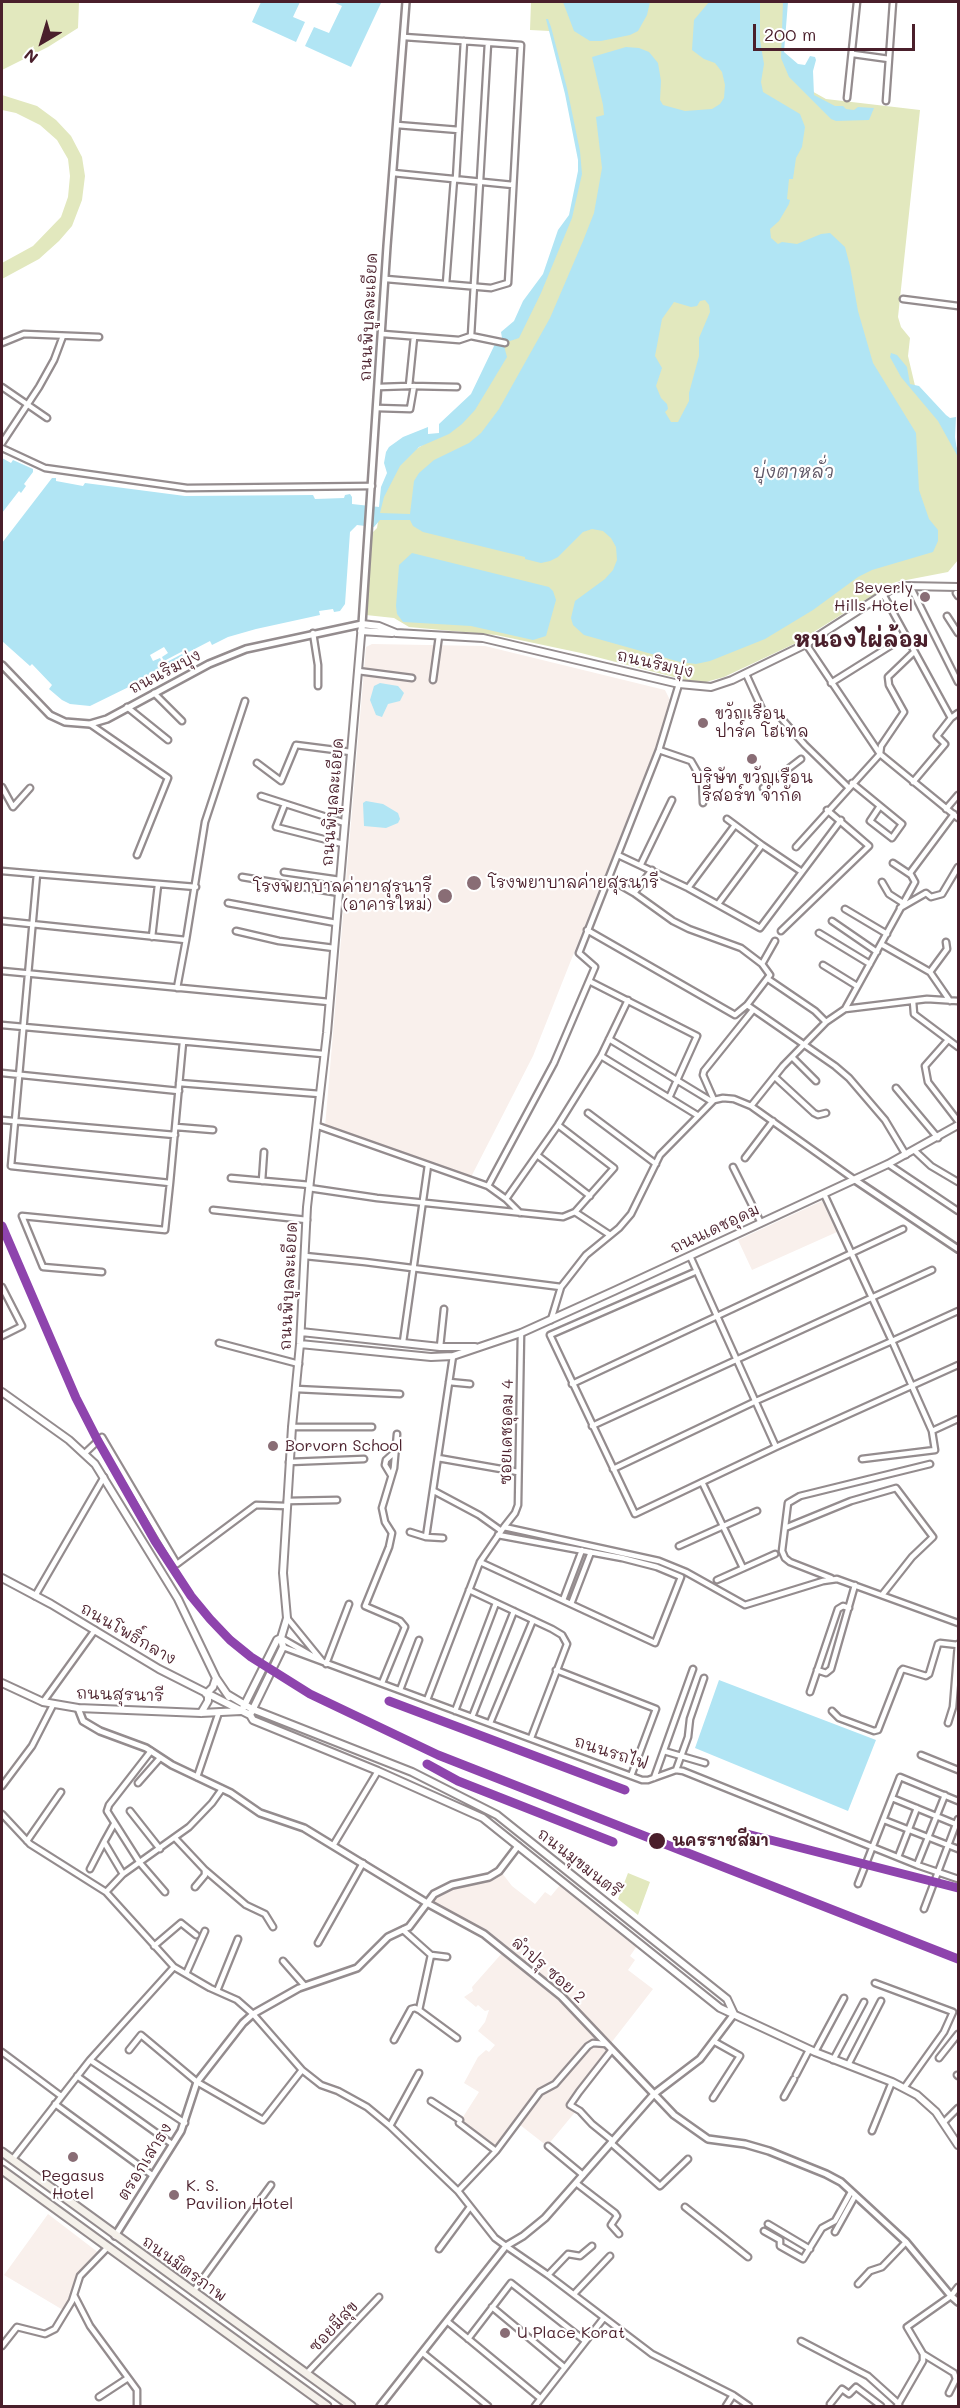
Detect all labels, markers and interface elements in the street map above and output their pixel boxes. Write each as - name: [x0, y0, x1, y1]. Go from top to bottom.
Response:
- north arrow: [12, 12, 72, 72]
- scale bar: [756, 12, 918, 50]
- text: 200 m: [764, 22, 816, 46]
- text: N: [19, 45, 42, 69]
- street label: ถนนพิบูลละเอียด: [356, 252, 382, 382]
- water label: บุ่งตาหลั่ว: [752, 461, 834, 483]
- place label: Beverly Hills Hotel: [834, 578, 913, 616]
- marker: Beverly Hills Hotel: [918, 590, 932, 604]
- district label: หนองไผ่ล้อม: [794, 627, 928, 653]
- street label: ถนนริมบุ่ง: [126, 646, 204, 698]
- street label: ถนนริมบุ่ง: [615, 646, 695, 682]
- place label: ขวัญเรือน ปาร์ค โฮเทล: [715, 704, 809, 742]
- marker: ขวัญเรือน ปาร์ค โฮเทล: [696, 716, 710, 730]
- street label: ถนนพิบูลละเอียด: [318, 737, 348, 867]
- marker: บริษัท ขวัญเรือน รีสอร์ท จำกัด: [745, 752, 759, 766]
- place label: บริษัท ขวัญเรือน รีสอร์ท จำกัด: [691, 768, 813, 806]
- place label: โรงพยาบาลค่ายสุรนารี: [488, 873, 659, 893]
- marker: โรงพยาบาลค่ายสุรนารี: [465, 874, 483, 892]
- place label: โรงพยาบาลค่ายาสุรนารี (อาคารใหม่): [253, 877, 432, 915]
- marker: โรงพยาบาลค่ายาสุรนารี (อาคารใหม่): [436, 887, 454, 905]
- street label: ถนนเดชอุดม: [668, 1200, 762, 1258]
- street label: ถนนพิบูลละเอียด: [276, 1221, 302, 1351]
- street label: ซอยเดชอุดม 4: [496, 1379, 518, 1485]
- place label: Borvorn School: [285, 1436, 403, 1456]
- marker: Borvorn School: [266, 1439, 280, 1453]
- street label: ถนนโพธิ์กลาง: [77, 1599, 179, 1669]
- street label: ถนนสุรนารี: [76, 1684, 164, 1706]
- street label: ถนนรถไฟ: [572, 1732, 650, 1774]
- street label: ถนนมุขมนตรี: [533, 1824, 625, 1902]
- marker: นครราชสีมา: [647, 1831, 667, 1851]
- place label: นครราชสีมา: [672, 1831, 769, 1851]
- street label: ลำปรุ ซอย 2: [507, 1933, 589, 2007]
- street label: ตรอกเสาธง: [114, 2120, 176, 2204]
- marker: Pegasus Hotel: [66, 2150, 80, 2164]
- place label: Pegasus Hotel: [41, 2166, 105, 2204]
- place label: K. S. Pavilion Hotel: [186, 2176, 293, 2214]
- marker: K. S. Pavilion Hotel: [167, 2188, 181, 2202]
- street label: ถนนมิตรภาพ: [138, 2232, 230, 2306]
- street label: ซอยมีสุข: [305, 2297, 363, 2357]
- place label: U Place Korat: [517, 2323, 625, 2343]
- marker: U Place Korat: [498, 2326, 512, 2340]

